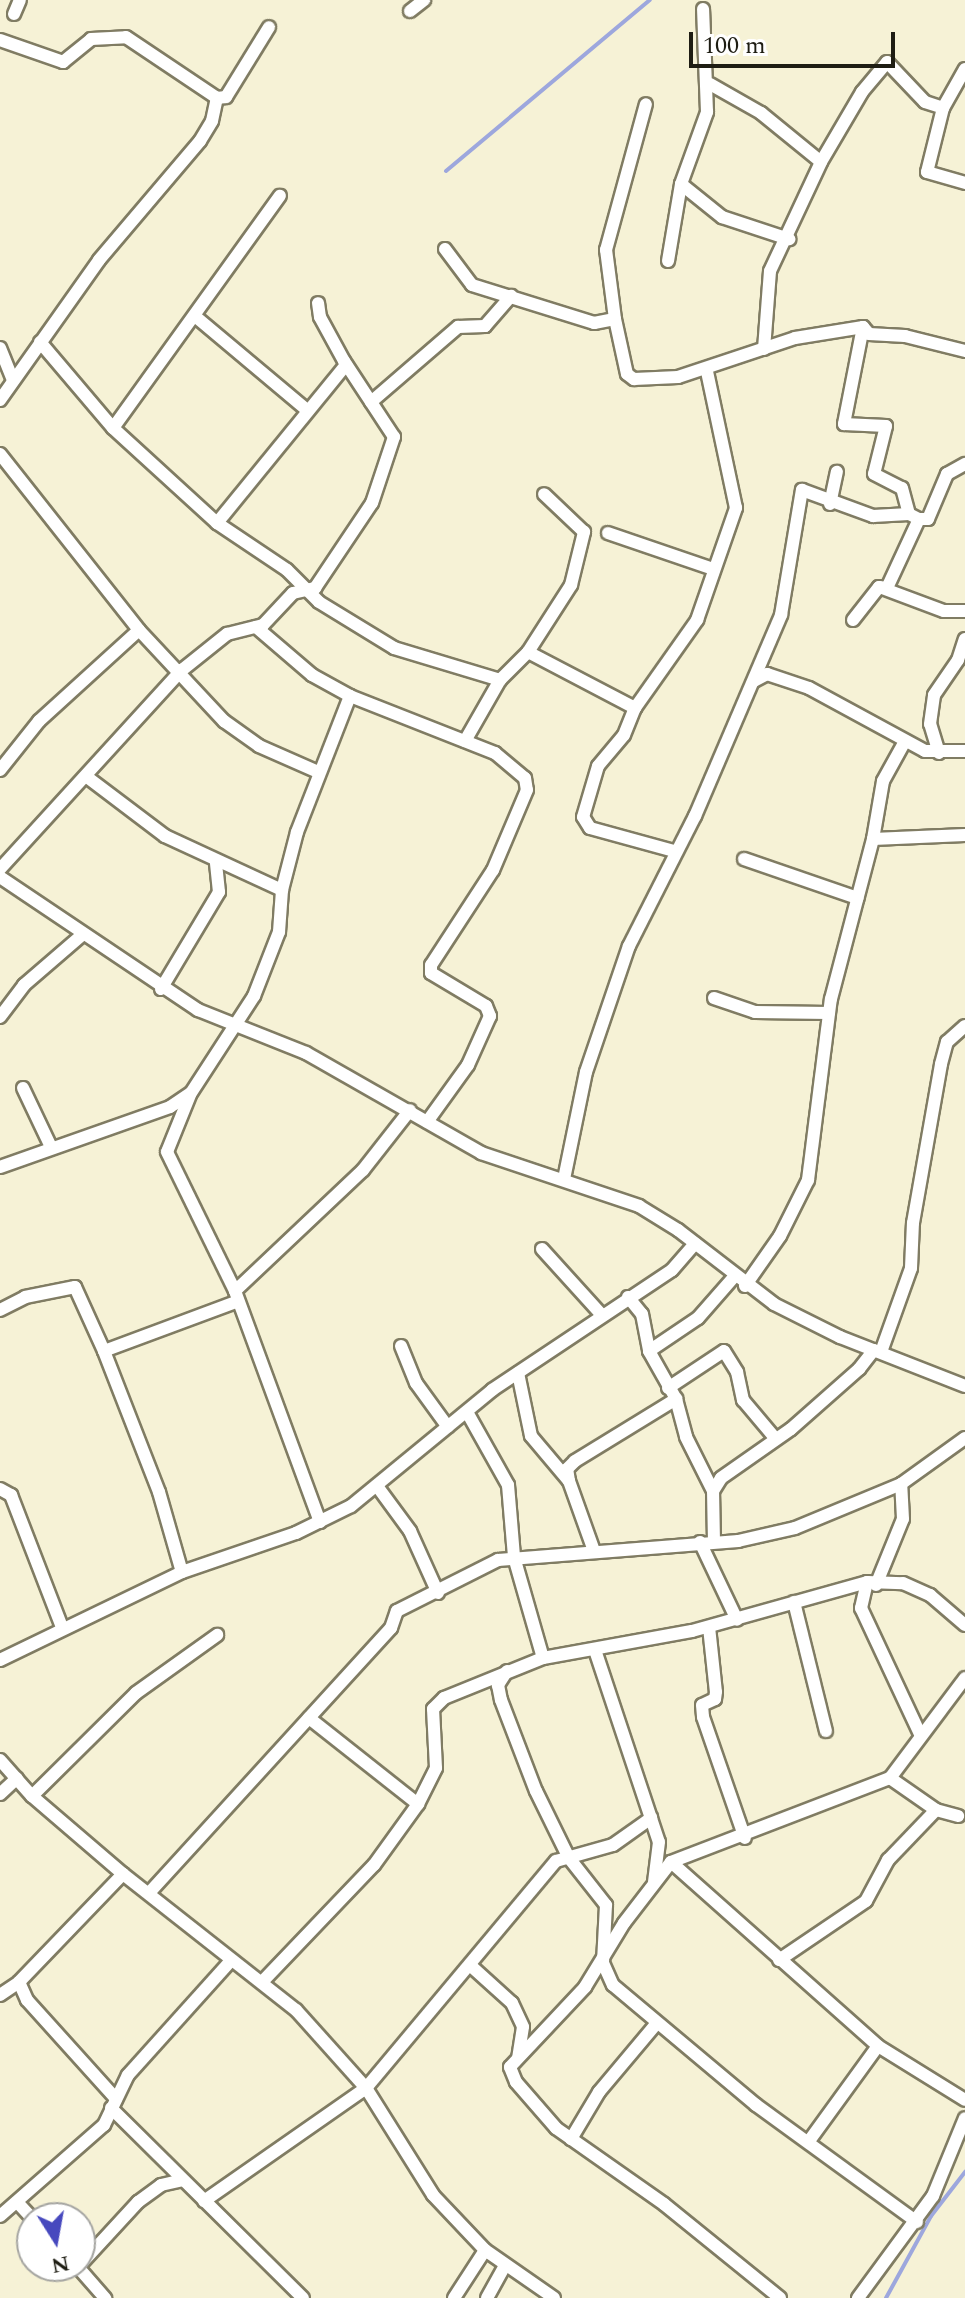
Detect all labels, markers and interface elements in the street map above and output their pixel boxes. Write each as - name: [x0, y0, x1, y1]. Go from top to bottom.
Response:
- scale bar: [693, 16, 899, 66]
- text: 100 m: [703, 28, 766, 64]
- north arrow: [16, 2202, 96, 2282]
- text: N: [48, 2246, 72, 2282]

